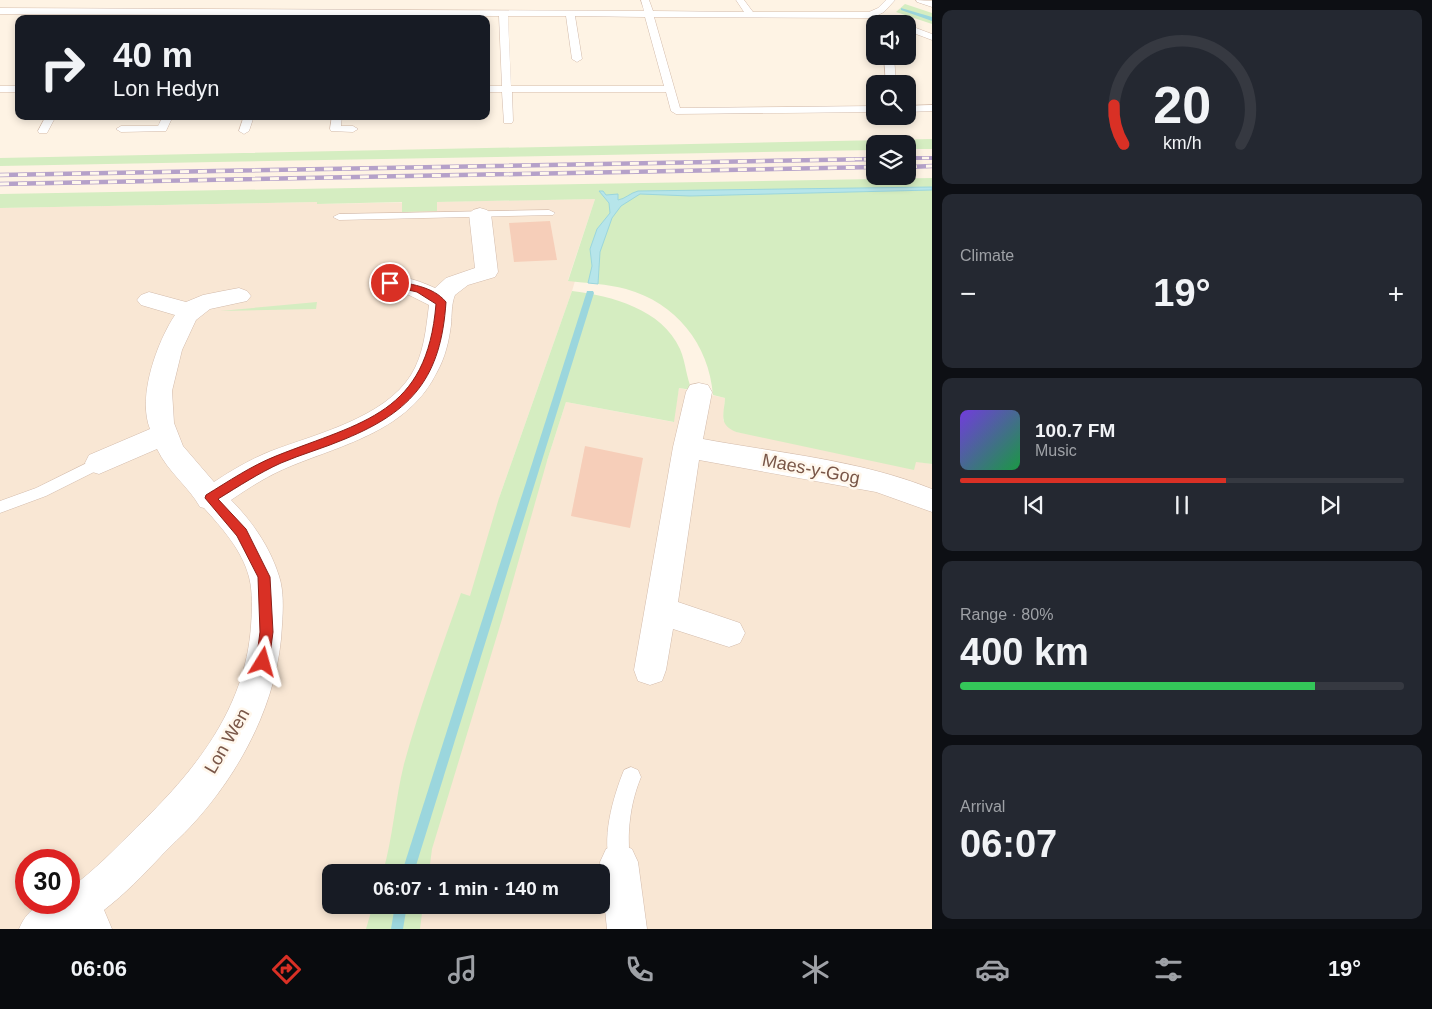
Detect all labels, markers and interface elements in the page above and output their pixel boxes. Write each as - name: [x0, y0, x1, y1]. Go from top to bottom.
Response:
- map controls: [866, 15, 916, 185]
- button: sound: [866, 15, 916, 65]
- icon: right: [30, 35, 95, 100]
- text: 40 m: [113, 35, 193, 74]
- button: search: [866, 75, 916, 125]
- text: Lon Hedyn: [113, 76, 219, 101]
- text: 20: [1153, 76, 1211, 134]
- text: km/h: [1163, 133, 1201, 153]
- button: layers: [866, 135, 916, 185]
- text: Climate: [960, 247, 1014, 264]
- pin: [369, 262, 411, 304]
- icon: arrive: [376, 269, 404, 297]
- text: 19°: [1153, 272, 1211, 314]
- text: −: [960, 278, 976, 309]
- text: +: [1388, 278, 1404, 309]
- text: 100.7 FM: [1035, 420, 1115, 441]
- text: Music: [1035, 442, 1077, 459]
- street label: Maes-y-Gog: [760, 450, 862, 488]
- icon: previous: [1020, 491, 1048, 519]
- icon: pause: [1168, 491, 1196, 519]
- icon: next: [1316, 491, 1344, 519]
- text: Range · 80%: [960, 606, 1053, 623]
- text: 400 km: [960, 631, 1089, 673]
- position arrow: [236, 635, 288, 687]
- street label: Lon Wen: [200, 705, 254, 777]
- text: Arrival: [960, 798, 1005, 815]
- text: 06:07: [960, 823, 1057, 865]
- speed limit sign: 30: [15, 849, 80, 914]
- text: 06:07 · 1 min · 140 m: [373, 878, 559, 899]
- icon: directions: [269, 952, 304, 987]
- icon: music: [445, 952, 480, 987]
- icon: phone: [622, 952, 657, 987]
- icon: climate: [798, 952, 833, 987]
- icon: car: [975, 952, 1010, 987]
- icon: filters: [1151, 952, 1186, 987]
- text: 06:06: [71, 956, 127, 981]
- text: 19°: [1328, 956, 1361, 981]

